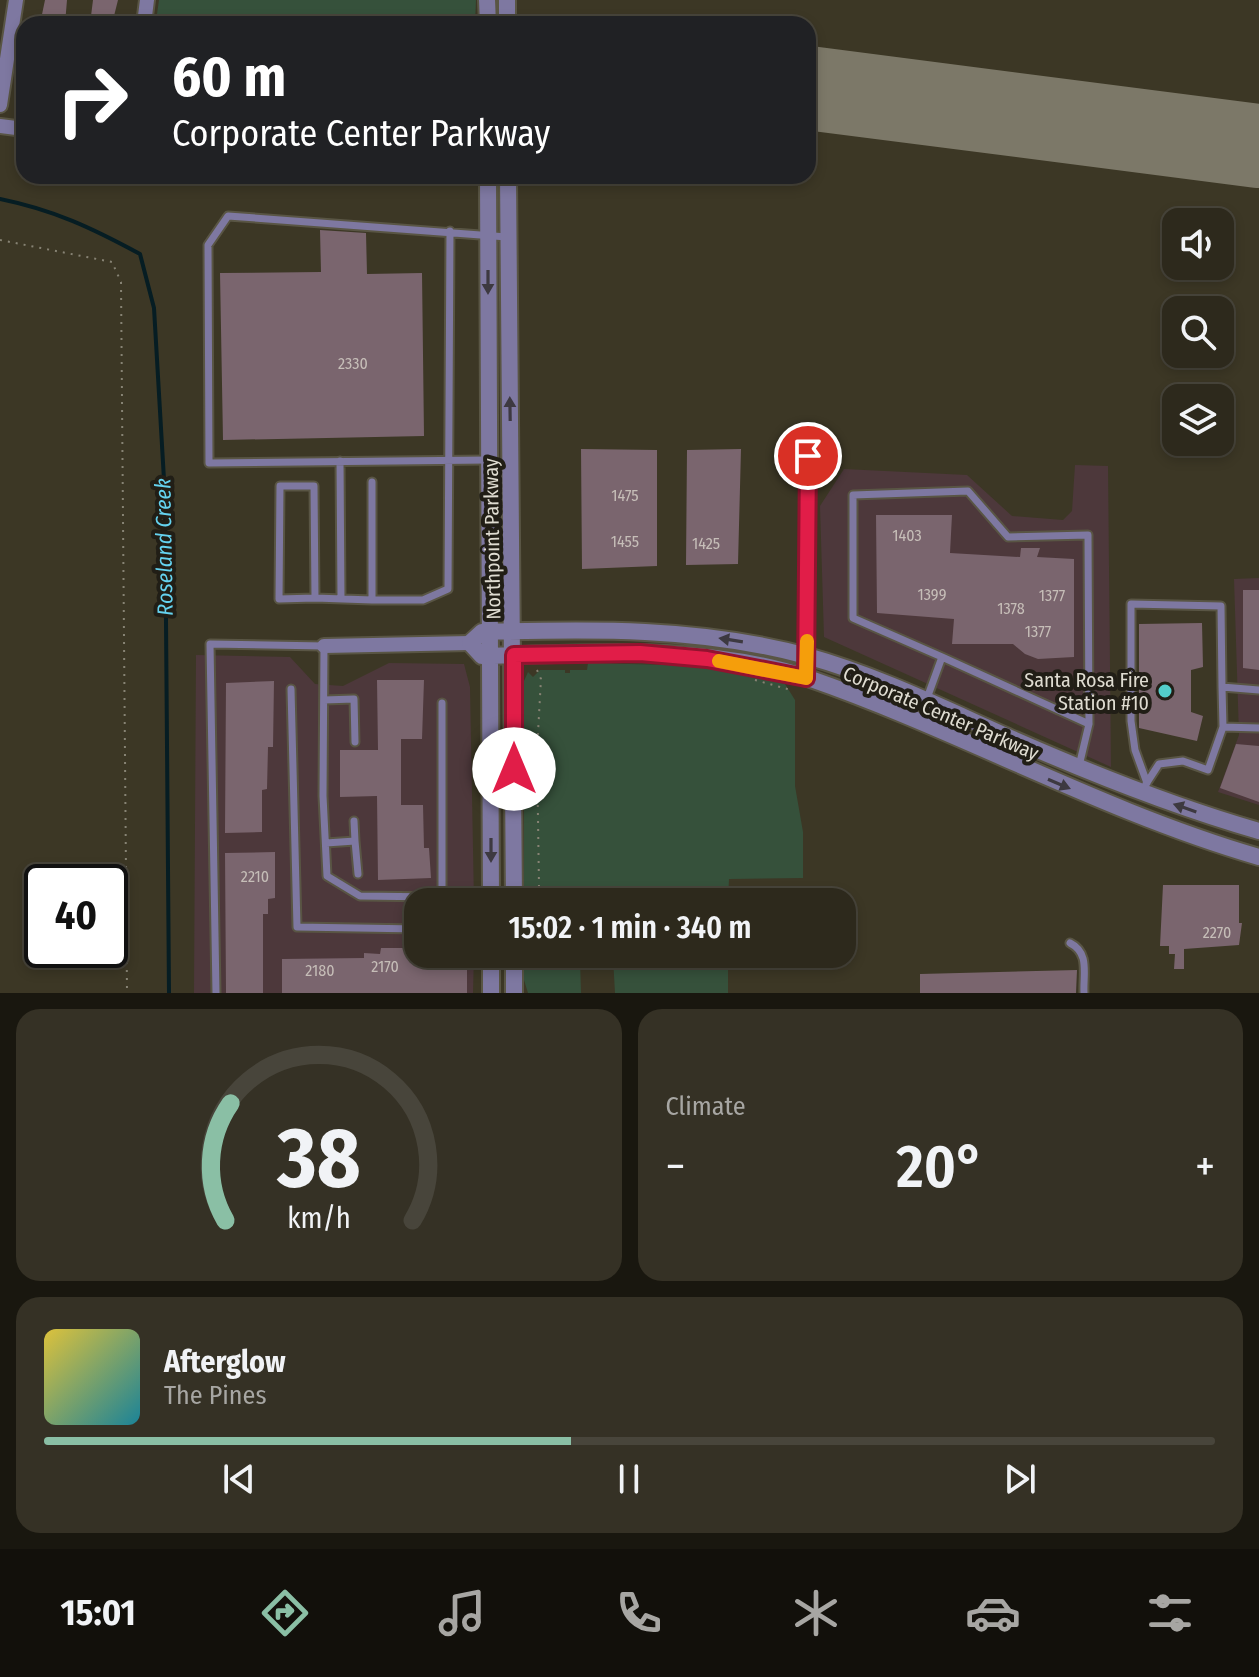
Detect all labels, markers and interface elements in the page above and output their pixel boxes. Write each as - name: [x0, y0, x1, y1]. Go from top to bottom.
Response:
- text: 60 m: [172, 44, 286, 111]
- icon: right: [40, 48, 144, 152]
- text: Corporate Center Parkway: [172, 112, 550, 156]
- map controls: [1162, 208, 1234, 456]
- button: sound: [1162, 208, 1234, 280]
- one-way arrow: [482, 270, 495, 295]
- button: search: [1162, 296, 1234, 368]
- house number: 2330: [338, 354, 368, 373]
- button: layers: [1162, 384, 1234, 456]
- one-way arrow: [504, 396, 516, 421]
- pin: [774, 422, 842, 490]
- icon: arrive: [786, 434, 830, 478]
- street label: Northpoint Parkway: [479, 458, 505, 620]
- water label: Roseland Creek: [149, 478, 179, 616]
- house number: 1475: [611, 486, 639, 505]
- house number: 1403: [892, 526, 922, 545]
- house number: 1455: [611, 532, 639, 551]
- house number: 1425: [692, 534, 720, 553]
- house number: 1399: [918, 585, 947, 604]
- house number: 1377: [1039, 586, 1066, 605]
- house number: 1378: [997, 599, 1025, 618]
- house number: 1377: [1025, 622, 1052, 641]
- one-way arrow: [718, 633, 743, 646]
- street label: Corporate Center Parkway: [840, 661, 1042, 765]
- place label: Santa Rosa Fire Station #10: [1024, 668, 1149, 715]
- marker: Santa Rosa Fire Station #10: [1156, 682, 1174, 700]
- position arrow: [472, 727, 556, 811]
- one-way arrow: [1047, 778, 1071, 791]
- one-way arrow: [1172, 801, 1196, 813]
- one-way arrow: [485, 838, 497, 863]
- speed limit sign: 40: [24, 864, 128, 968]
- house number: 2210: [241, 867, 269, 886]
- text: 15:02 · 1 min · 340 m: [509, 910, 751, 946]
- house number: 2270: [1203, 923, 1231, 942]
- house number: 2170: [371, 957, 399, 976]
- house number: 2180: [305, 961, 335, 980]
- text: Climate: [666, 1091, 746, 1122]
- text: 38: [276, 1109, 360, 1209]
- text: 20°: [896, 1131, 984, 1203]
- text: −: [666, 1140, 685, 1193]
- text: +: [1195, 1140, 1215, 1193]
- text: km/h: [287, 1201, 351, 1236]
- text: Afterglow: [164, 1344, 286, 1380]
- text: The Pines: [164, 1380, 267, 1411]
- icon: previous: [217, 1457, 261, 1501]
- icon: pause: [607, 1457, 651, 1501]
- icon: next: [998, 1457, 1042, 1501]
- icon: directions: [257, 1585, 313, 1641]
- icon: music: [434, 1585, 490, 1641]
- icon: phone: [611, 1585, 667, 1641]
- icon: climate: [788, 1585, 844, 1641]
- icon: car: [965, 1585, 1021, 1641]
- icon: filters: [1142, 1585, 1198, 1641]
- text: 15:01: [61, 1591, 136, 1635]

